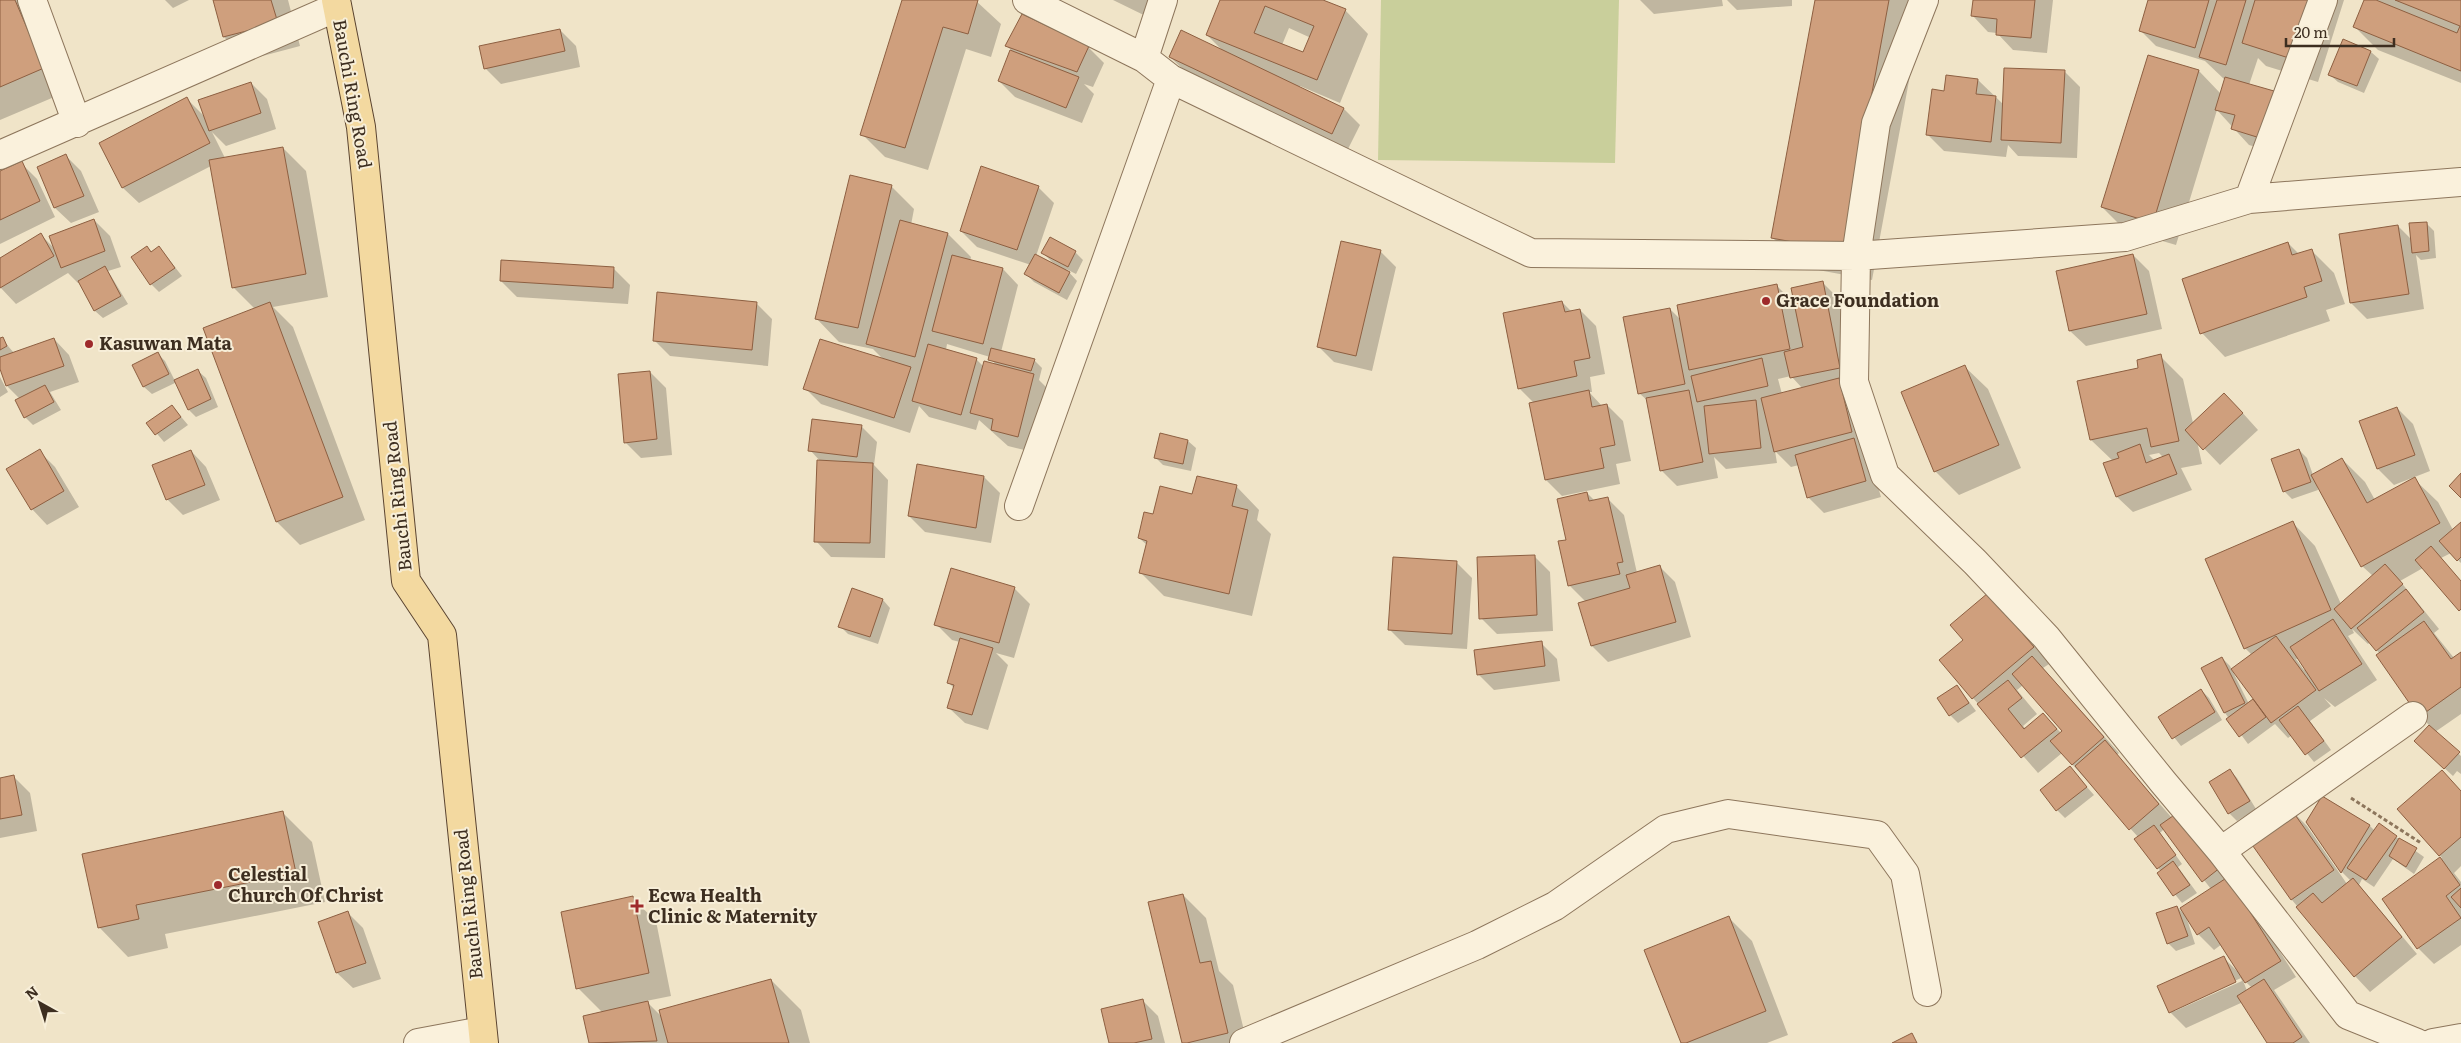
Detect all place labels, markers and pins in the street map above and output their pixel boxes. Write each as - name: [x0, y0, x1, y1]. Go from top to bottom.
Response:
- place label: Grace Foundation: [1776, 286, 1940, 313]
- marker: Grace Foundation: [1760, 295, 1772, 307]
- place label: Kasuwan Mata: [99, 329, 232, 356]
- marker: Kasuwan Mata: [83, 338, 95, 350]
- place label: Celestial Church Of Christ: [228, 860, 384, 908]
- marker: Celestial Church Of Christ: [212, 879, 224, 891]
- place label: Ecwa Health Clinic & Maternity: [648, 881, 817, 929]
- marker: Ecwa Health Clinic & Maternity: [630, 899, 644, 913]

